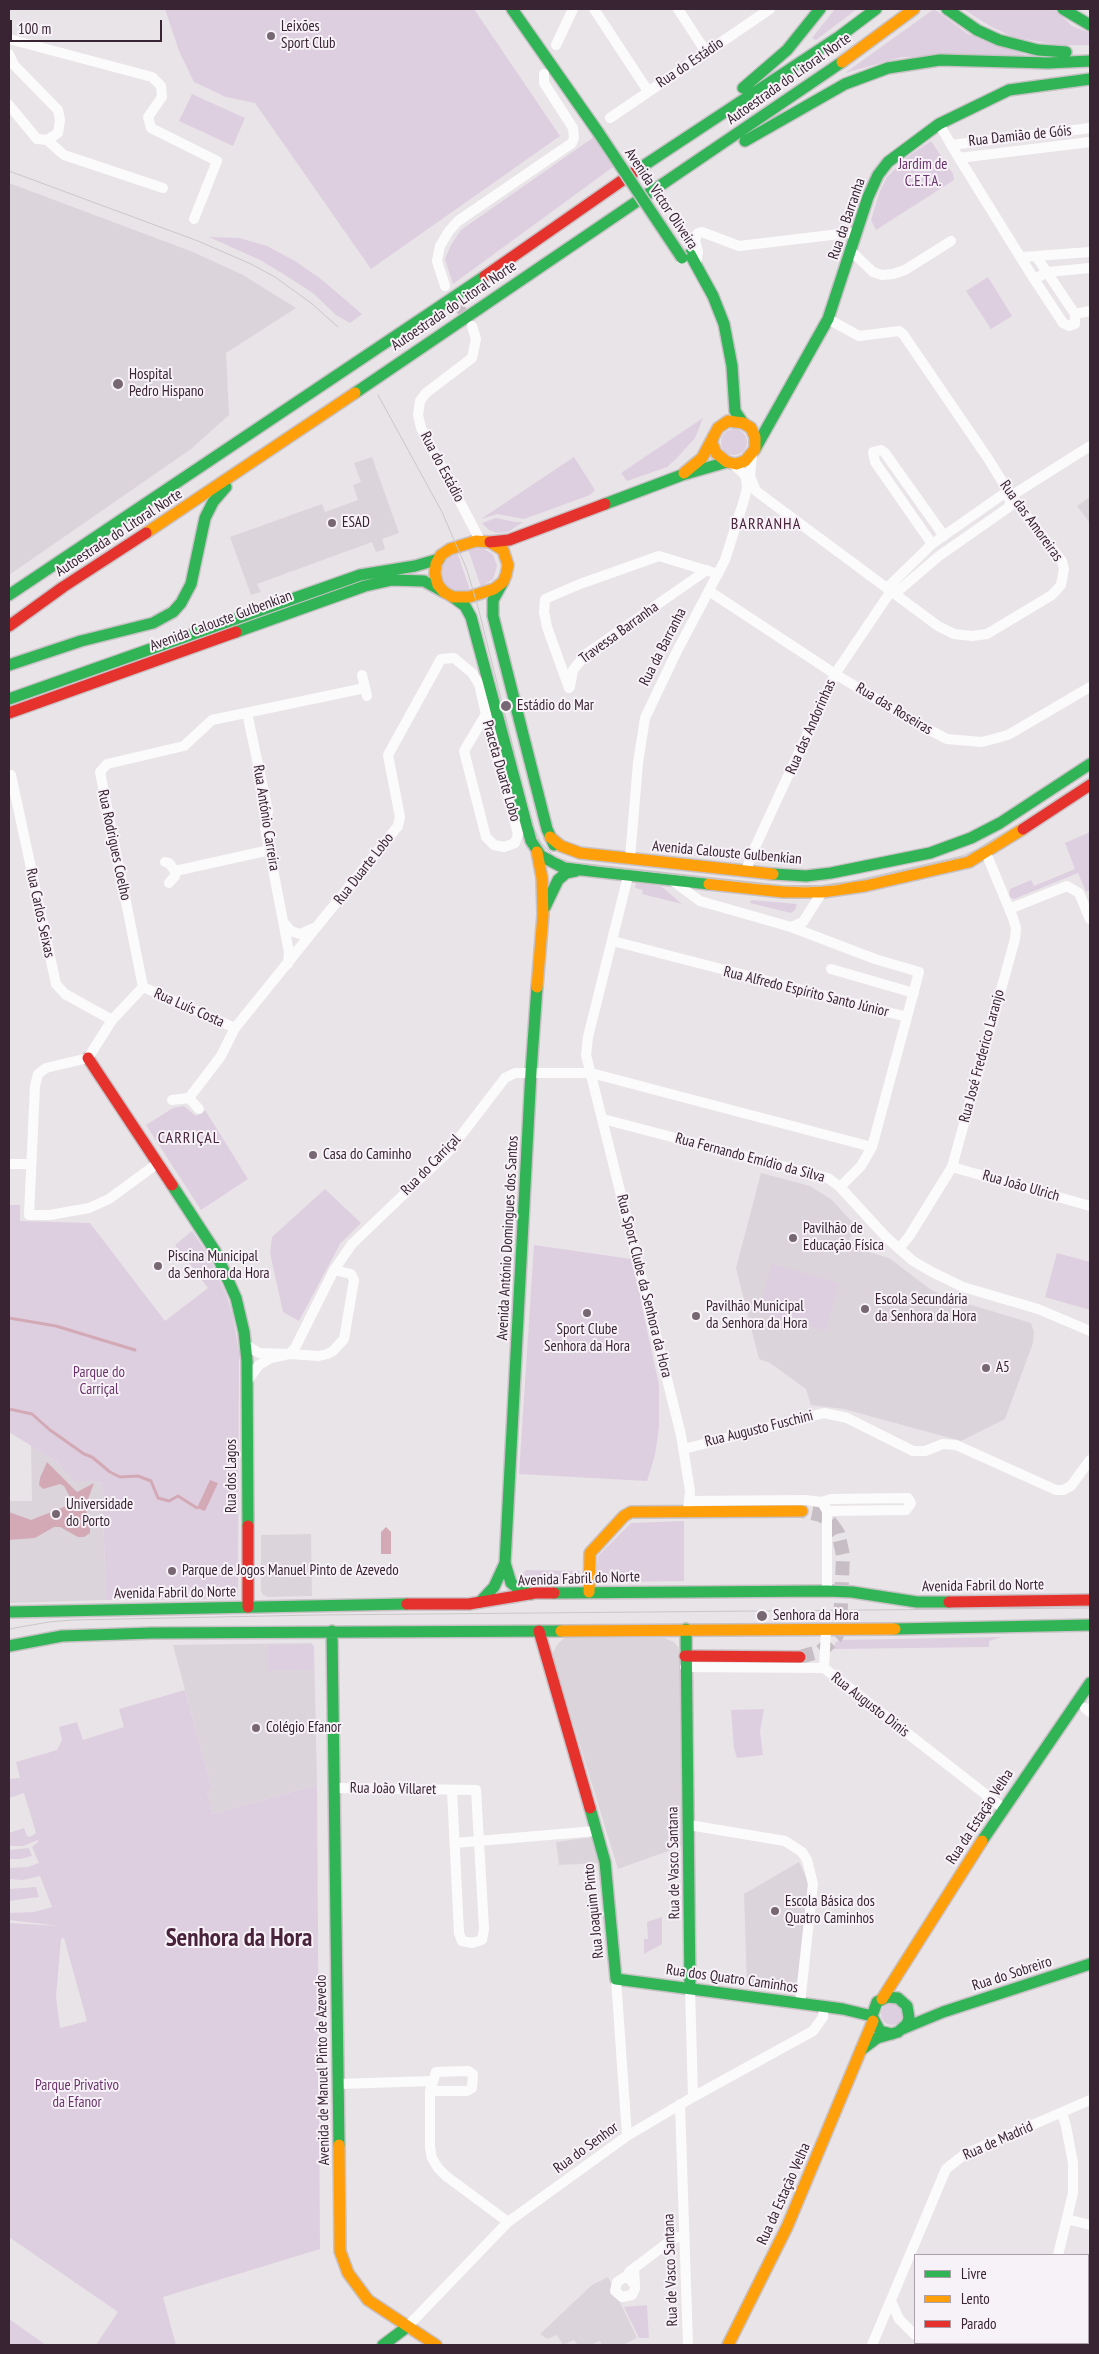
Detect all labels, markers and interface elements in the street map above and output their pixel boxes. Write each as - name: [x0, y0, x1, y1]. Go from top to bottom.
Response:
- scale bar: [12, 10, 165, 42]
- place label: Leixões Sport Club: [281, 18, 336, 53]
- text: 100 m: [18, 19, 51, 38]
- street label: Autoestrada do Litoral Norte: [723, 29, 855, 129]
- marker: Leixões Sport Club: [265, 30, 277, 42]
- street label: Rua do Estádio: [653, 34, 727, 92]
- street label: Rua Damião de Góis: [968, 122, 1072, 150]
- street label: Avenida Victor Oliveira: [621, 145, 701, 253]
- park label: Jardim de C.E.T.A.: [898, 156, 948, 191]
- street label: Rua da Barranha: [825, 176, 869, 262]
- street label: Autoestrada do Litoral Norte: [388, 257, 520, 355]
- place label: Hospital Pedro Hispano: [129, 366, 204, 401]
- marker: Hospital Pedro Hispano: [111, 377, 125, 391]
- street label: Rua do Estádio: [416, 429, 468, 505]
- street label: Rua das Amoreiras: [996, 477, 1066, 565]
- street label: Autoestrada do Litoral Norte: [52, 485, 186, 581]
- place label: ESAD: [342, 514, 370, 532]
- district label: BARRANHA: [730, 514, 802, 534]
- marker: ESAD: [326, 517, 338, 529]
- street label: Avenida Calouste Gulbenkian: [147, 587, 295, 655]
- street label: Travessa Barranha: [576, 598, 662, 668]
- street label: Rua da Barranha: [636, 605, 690, 689]
- street label: Rua das Andorinhas: [782, 677, 840, 777]
- street label: Rua das Roseiras: [852, 679, 936, 739]
- place label: Estádio do Mar: [517, 697, 594, 715]
- marker: Estádio do Mar: [499, 699, 513, 713]
- street label: Praceta Duarte Lobo: [478, 718, 524, 824]
- street label: Rua António Carreira: [249, 764, 283, 872]
- street label: Rua Rodrigues Coelho: [93, 788, 135, 902]
- street label: Rua Duarte Lobo: [330, 830, 398, 908]
- street label: Avenida Calouste Gulbenkian: [651, 837, 803, 869]
- street label: Rua Carlos Seixas: [22, 867, 58, 959]
- street label: Rua Alfredo Espírito Santo Júnior: [722, 963, 890, 1021]
- street label: Rua Luís Costa: [151, 985, 227, 1031]
- street label: Rua José Frederico Laranjo: [956, 987, 1008, 1125]
- district label: CARRIÇAL: [157, 1128, 221, 1148]
- street label: Rua Fernando Emídio da Silva: [673, 1129, 827, 1187]
- street label: Rua do Carriçal: [397, 1131, 465, 1199]
- street label: Avenida António Domingues dos Santos: [494, 1135, 522, 1341]
- place label: Casa do Caminho: [323, 1146, 411, 1164]
- marker: Casa do Caminho: [307, 1149, 319, 1161]
- street label: Rua João Ulrich: [980, 1166, 1062, 1206]
- street label: Rua Sport Clube da Senhora da Hora: [612, 1192, 676, 1380]
- place label: Pavilhão de Educação Física: [803, 1220, 884, 1255]
- marker: Pavilhão de Educação Física: [787, 1232, 799, 1244]
- place label: Piscina Municipal da Senhora da Hora: [168, 1248, 270, 1283]
- marker: Piscina Municipal da Senhora da Hora: [152, 1260, 164, 1272]
- place label: Escola Secundária da Senhora da Hora: [875, 1291, 977, 1326]
- place label: Pavilhão Municipal da Senhora da Hora: [706, 1298, 808, 1333]
- marker: Escola Secundária da Senhora da Hora: [859, 1303, 871, 1315]
- marker: Sport Clube Senhora da Hora: [581, 1307, 593, 1319]
- marker: Pavilhão Municipal da Senhora da Hora: [690, 1310, 702, 1322]
- place label: Sport Clube Senhora da Hora: [544, 1321, 630, 1356]
- place label: A5: [996, 1359, 1010, 1377]
- marker: A5: [980, 1362, 992, 1374]
- park label: Parque do Carriçal: [73, 1364, 125, 1399]
- street label: Rua Augusto Fuschini: [703, 1407, 815, 1451]
- street label: Rua dos Lagos: [223, 1439, 241, 1513]
- place label: Universidade do Porto: [66, 1496, 133, 1531]
- marker: Universidade do Porto: [50, 1508, 62, 1520]
- place label: Parque de Jogos Manuel Pinto de Azevedo: [182, 1562, 399, 1580]
- marker: Parque de Jogos Manuel Pinto de Azevedo: [166, 1565, 178, 1577]
- street label: Avenida Fabril do Norte: [518, 1568, 640, 1590]
- street label: Avenida Fabril do Norte: [922, 1576, 1044, 1596]
- street label: Avenida Fabril do Norte: [114, 1583, 236, 1603]
- place label: Senhora da Hora: [773, 1607, 859, 1625]
- marker: Senhora da Hora: [755, 1609, 769, 1623]
- street label: Rua Augusto Dinis: [827, 1669, 913, 1741]
- place label: Colégio Efanor: [266, 1719, 341, 1737]
- marker: Colégio Efanor: [250, 1722, 262, 1734]
- street label: Rua da Estação Velha: [943, 1766, 1017, 1868]
- street label: Rua João Villaret: [350, 1779, 436, 1799]
- street label: Rua de Vasco Santana: [664, 1807, 684, 1919]
- street label: Rua Joaquim Pinto: [580, 1863, 608, 1959]
- place label: Escola Básica dos Quatro Caminhos: [785, 1893, 875, 1928]
- marker: Escola Básica dos Quatro Caminhos: [769, 1905, 781, 1917]
- district label: Senhora da Hora: [166, 1924, 312, 1954]
- street label: Rua do Sobreiro: [970, 1953, 1054, 1995]
- street label: Rua dos Quatro Caminhos: [665, 1961, 799, 1997]
- street label: Avenida de Manuel Pinto de Azevedo: [312, 1975, 334, 2165]
- park label: Parque Privativo da Efanor: [35, 2077, 119, 2112]
- street label: Rua de Madrid: [960, 2118, 1036, 2164]
- street label: Rua do Senhor: [550, 2119, 622, 2177]
- street label: Rua da Estação Velha: [753, 2140, 815, 2248]
- street label: Rua de Vasco Santana: [660, 2213, 682, 2327]
- legend: [914, 2254, 1089, 2344]
- text: Livre: [961, 2264, 987, 2283]
- text: Lento: [961, 2289, 990, 2308]
- text: Parado: [961, 2314, 996, 2333]

